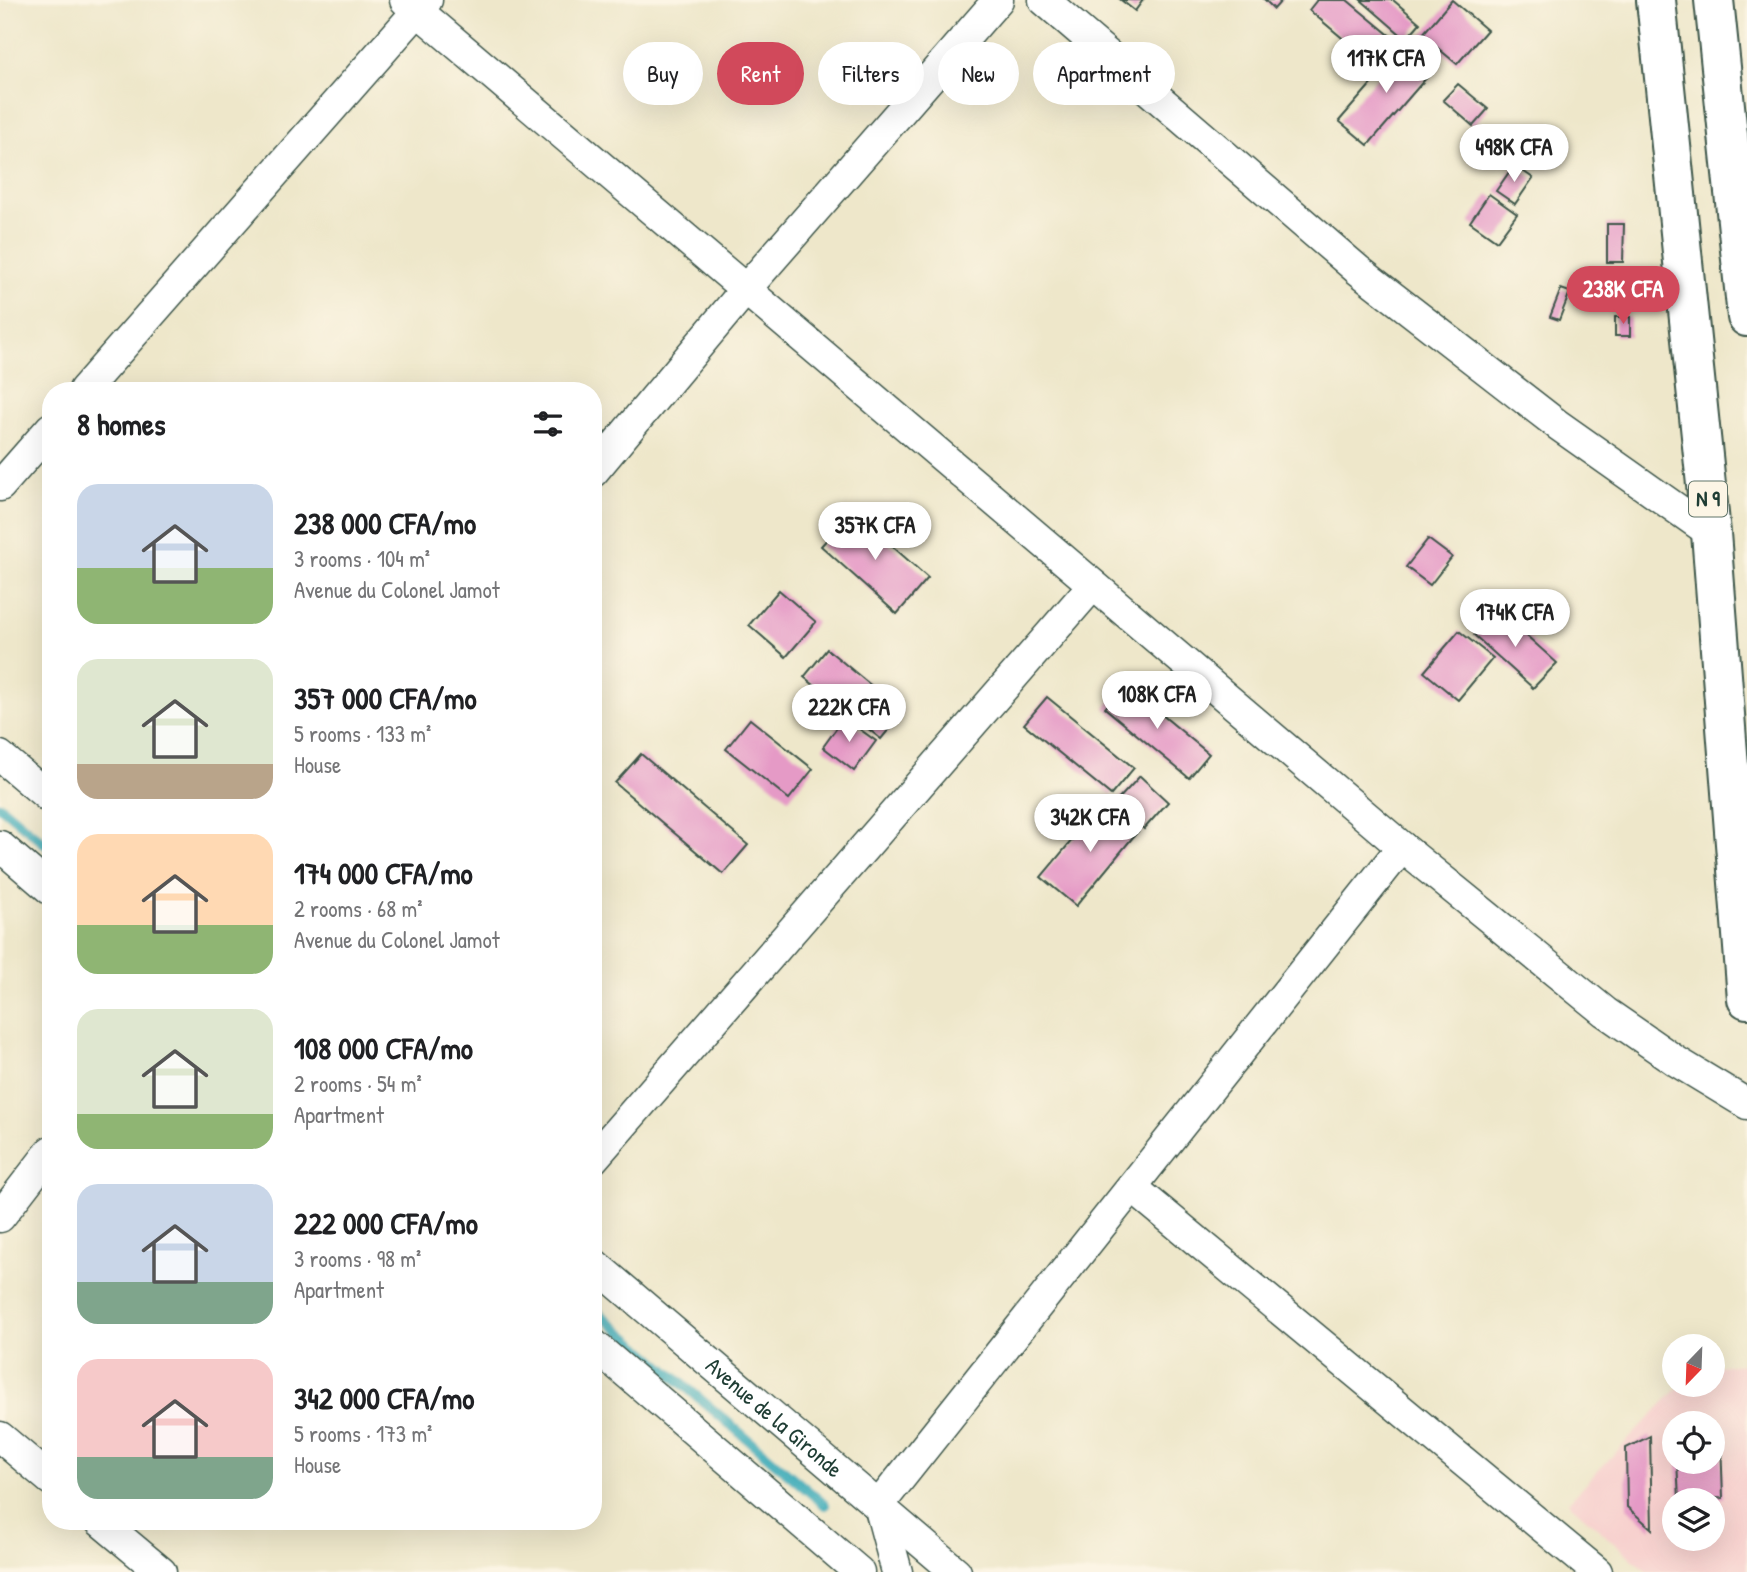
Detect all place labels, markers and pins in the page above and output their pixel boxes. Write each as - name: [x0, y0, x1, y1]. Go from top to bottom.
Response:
- pin: 117K CFA: [1314, 36, 1458, 95]
- pin: 498K CFA: [1442, 124, 1586, 184]
- pin: 238K CFA: [1551, 266, 1695, 326]
- pin: 357K CFA: [803, 503, 947, 562]
- pin: 174K CFA: [1443, 590, 1587, 649]
- pin: 108K CFA: [1085, 672, 1229, 731]
- pin: 222K CFA: [777, 684, 921, 744]
- pin: 342K CFA: [1018, 794, 1162, 854]

